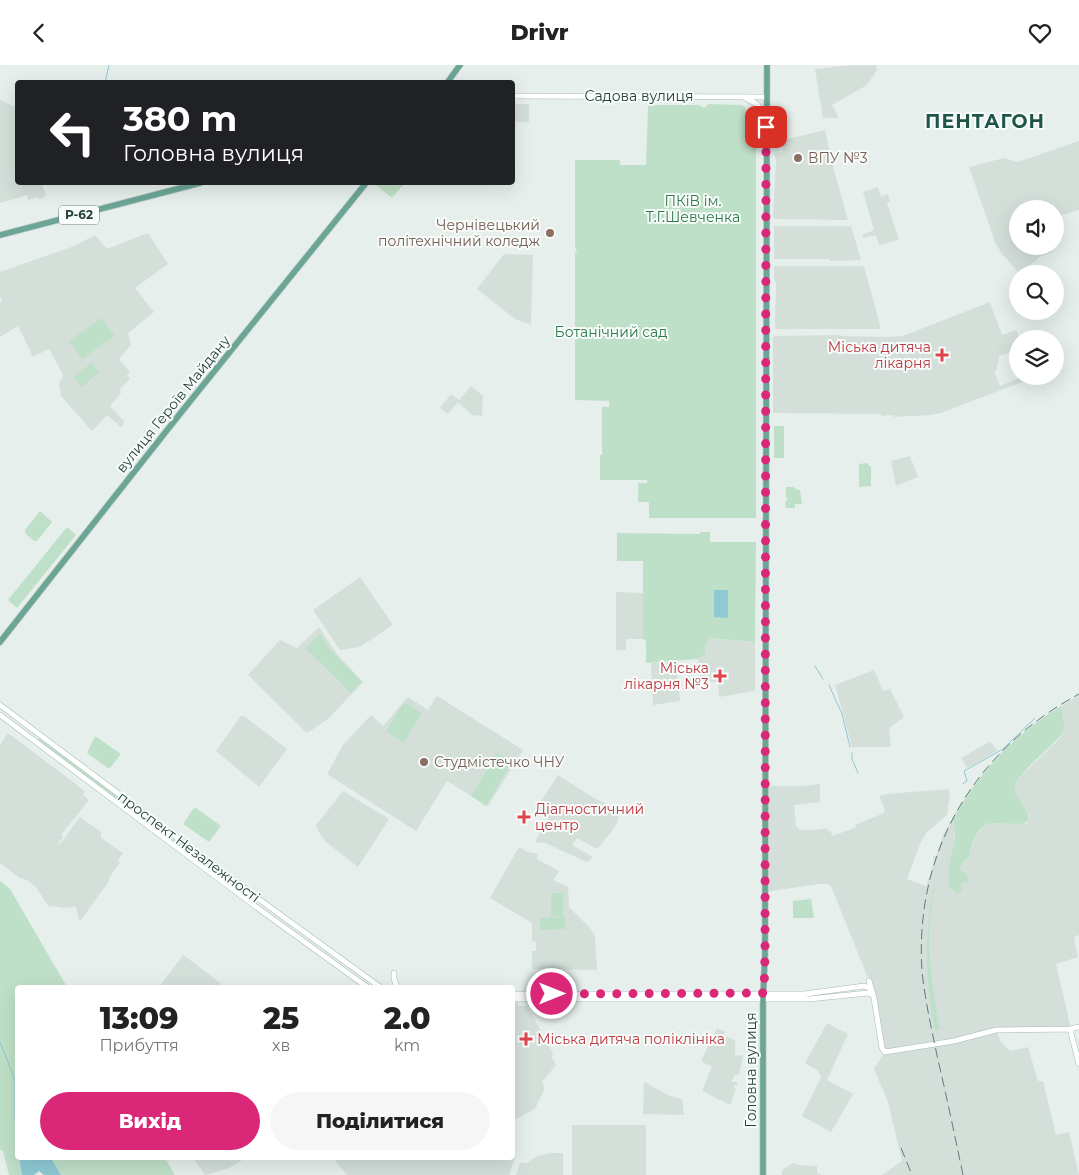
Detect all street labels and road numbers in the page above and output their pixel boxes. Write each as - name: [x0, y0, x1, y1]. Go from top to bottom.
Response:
- street label: Садова вулиця: [585, 87, 693, 105]
- road number: Р-62: [59, 205, 99, 225]
- street label: вулиця Героїв Майдану: [112, 332, 234, 476]
- street label: проспект Незалежності: [114, 788, 264, 906]
- street label: Головна вулиця: [742, 1012, 760, 1128]

